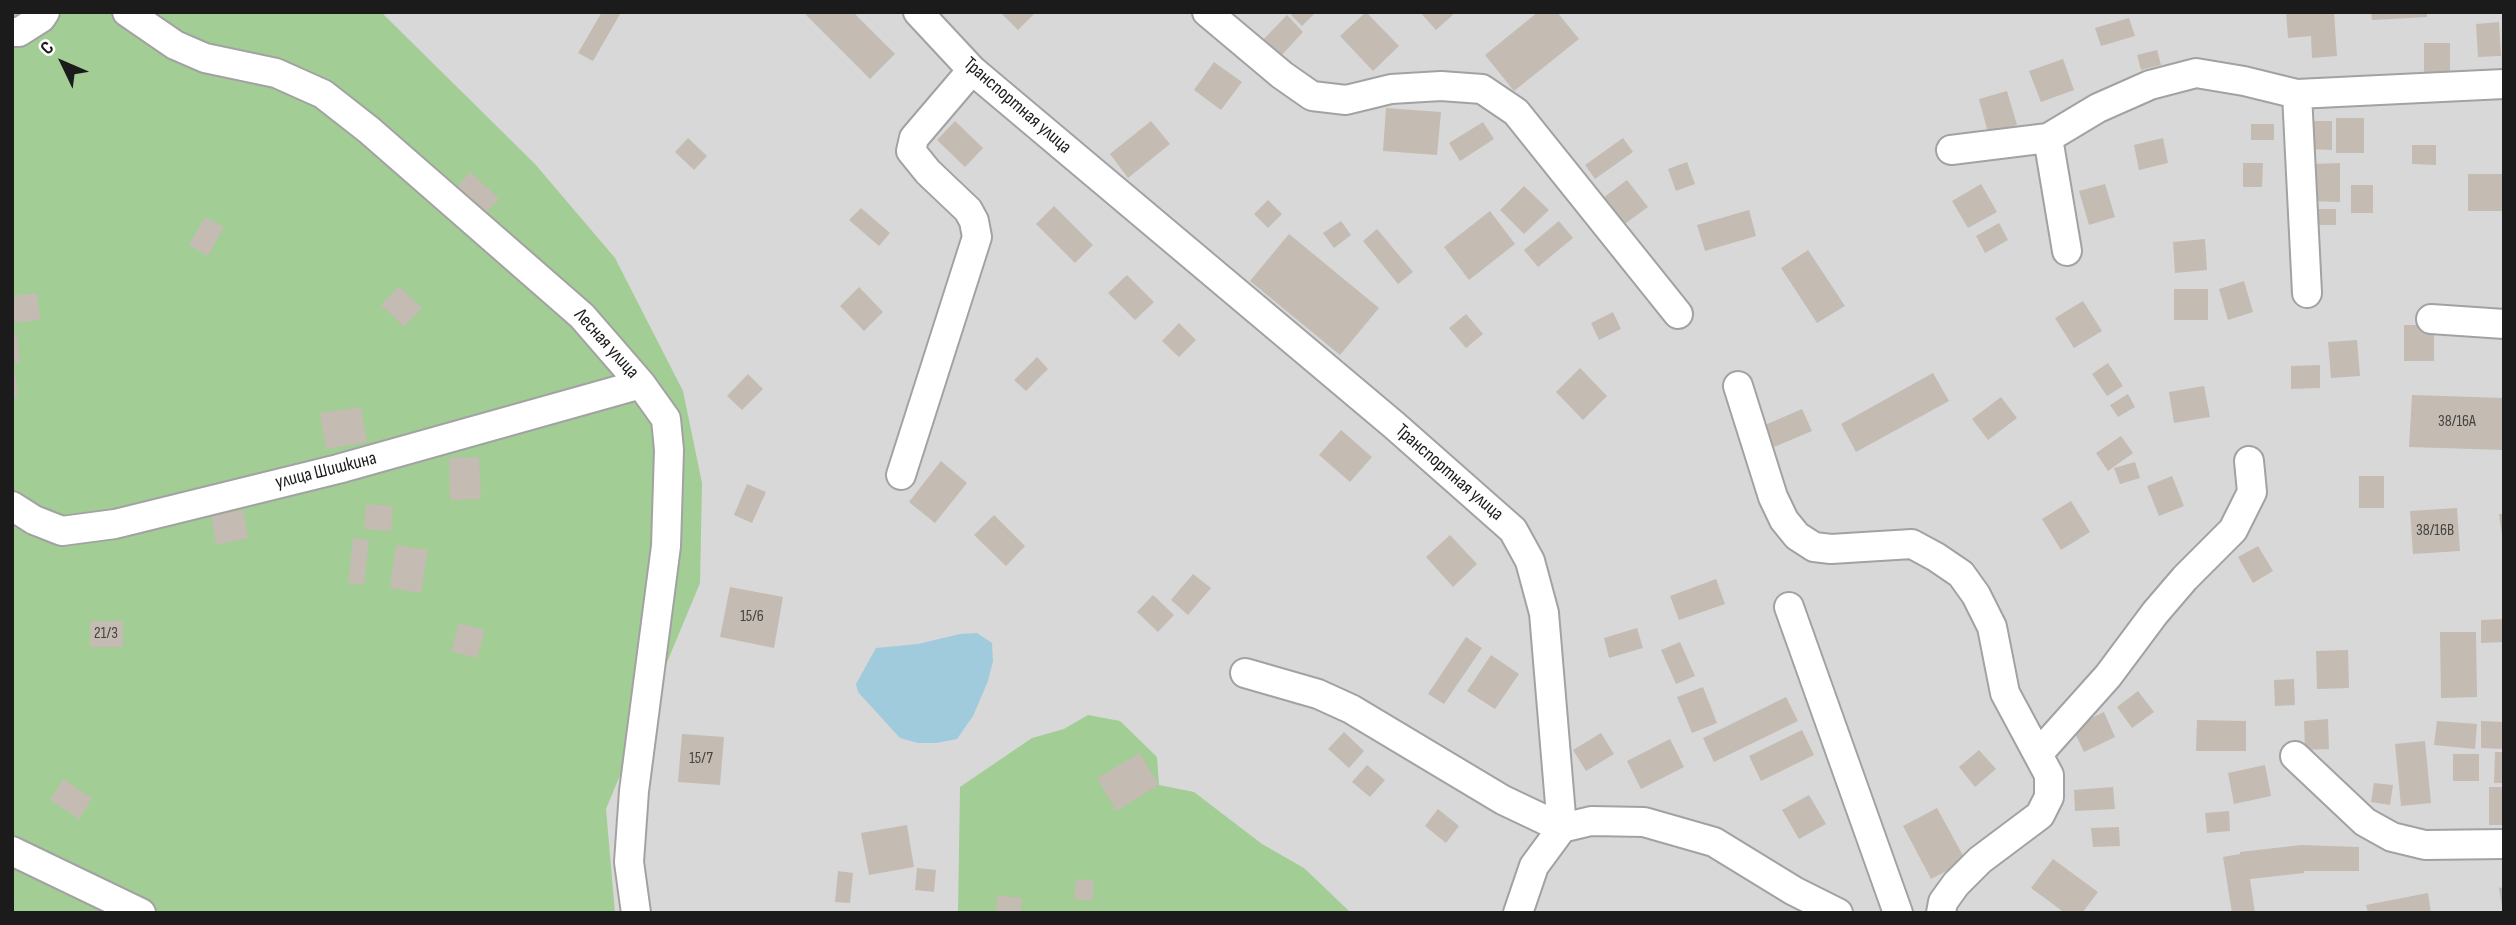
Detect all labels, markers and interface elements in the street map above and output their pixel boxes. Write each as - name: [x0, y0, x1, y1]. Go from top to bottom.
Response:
- north arrow: [28, 28, 98, 98]
- text: С: [36, 37, 59, 60]
- street label: Транспортная улица: [958, 53, 1076, 159]
- street label: Лесная улица: [569, 304, 643, 384]
- house number: 38/16А: [2438, 412, 2476, 432]
- street label: Транспортная улица: [1390, 420, 1508, 526]
- street label: улица Шишкина: [273, 447, 379, 495]
- house number: 38/16В: [2416, 521, 2454, 541]
- house number: 15/6: [740, 607, 764, 627]
- house number: 21/3: [94, 624, 118, 644]
- house number: 15/7: [689, 749, 713, 769]

